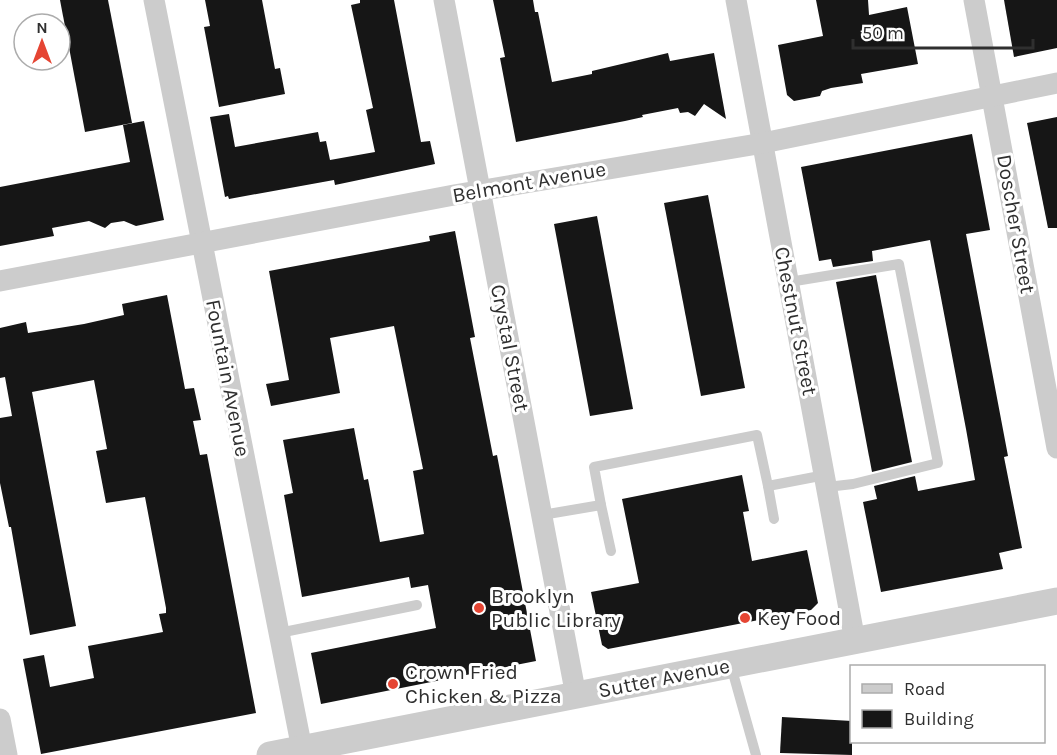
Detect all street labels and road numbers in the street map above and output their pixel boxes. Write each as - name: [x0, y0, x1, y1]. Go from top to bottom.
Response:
- street label: Doscher Street: [992, 153, 1040, 296]
- street label: Belmont Avenue: [450, 157, 608, 207]
- street label: Chestnut Street: [770, 245, 822, 398]
- street label: Crystal Street: [486, 282, 534, 414]
- street label: Fountain Avenue: [201, 297, 255, 459]
- street label: Sutter Avenue: [596, 653, 732, 703]

